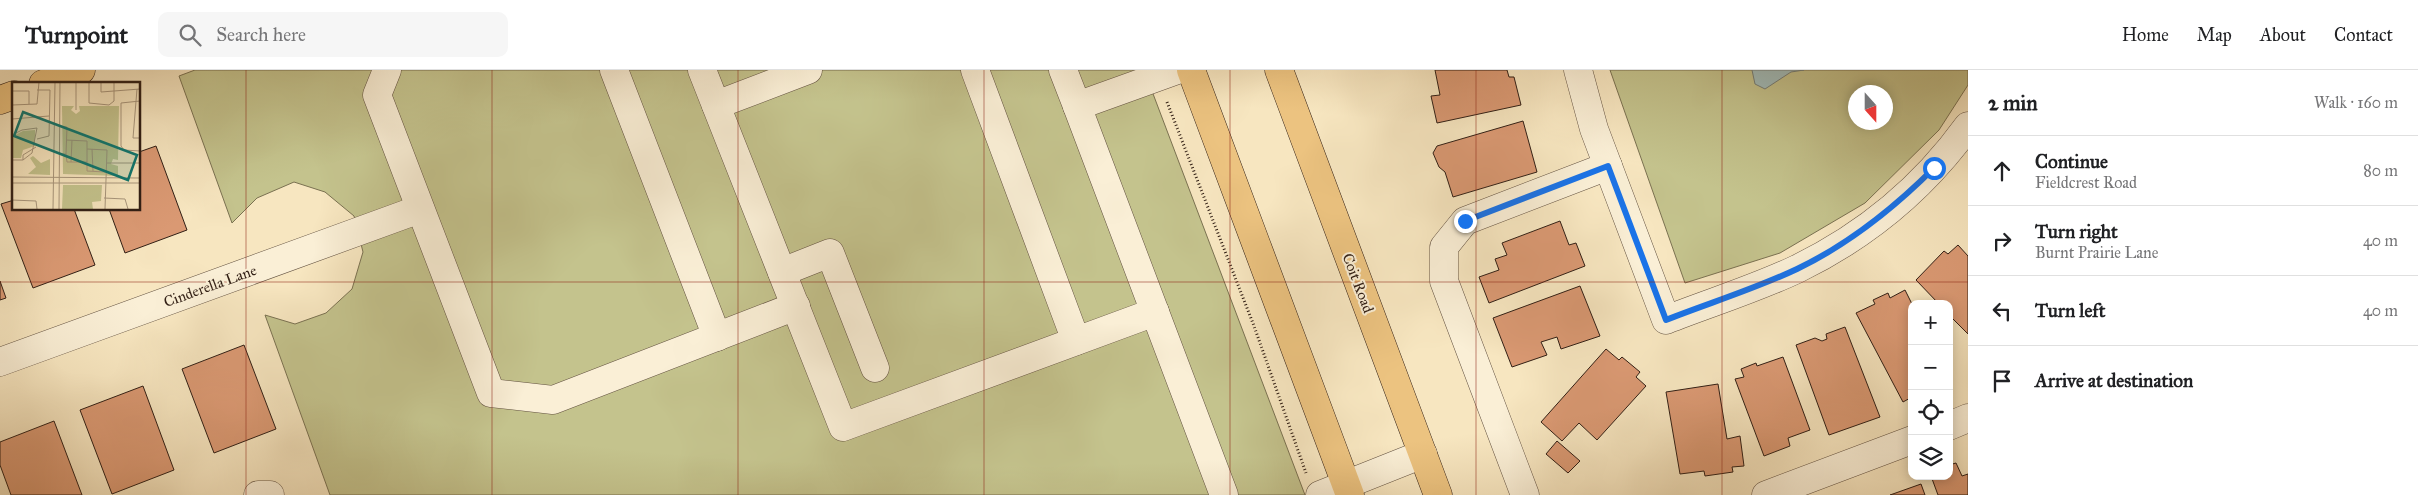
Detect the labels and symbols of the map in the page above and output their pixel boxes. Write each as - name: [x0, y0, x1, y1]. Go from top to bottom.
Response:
- inset map: [12, 82, 140, 210]
- north arrow: [1848, 85, 1893, 130]
- route start: [1923, 157, 1946, 180]
- route end: [1454, 210, 1477, 233]
- street label: Coit Road: [1338, 251, 1378, 316]
- street label: Cinderella Lane: [161, 261, 259, 311]

